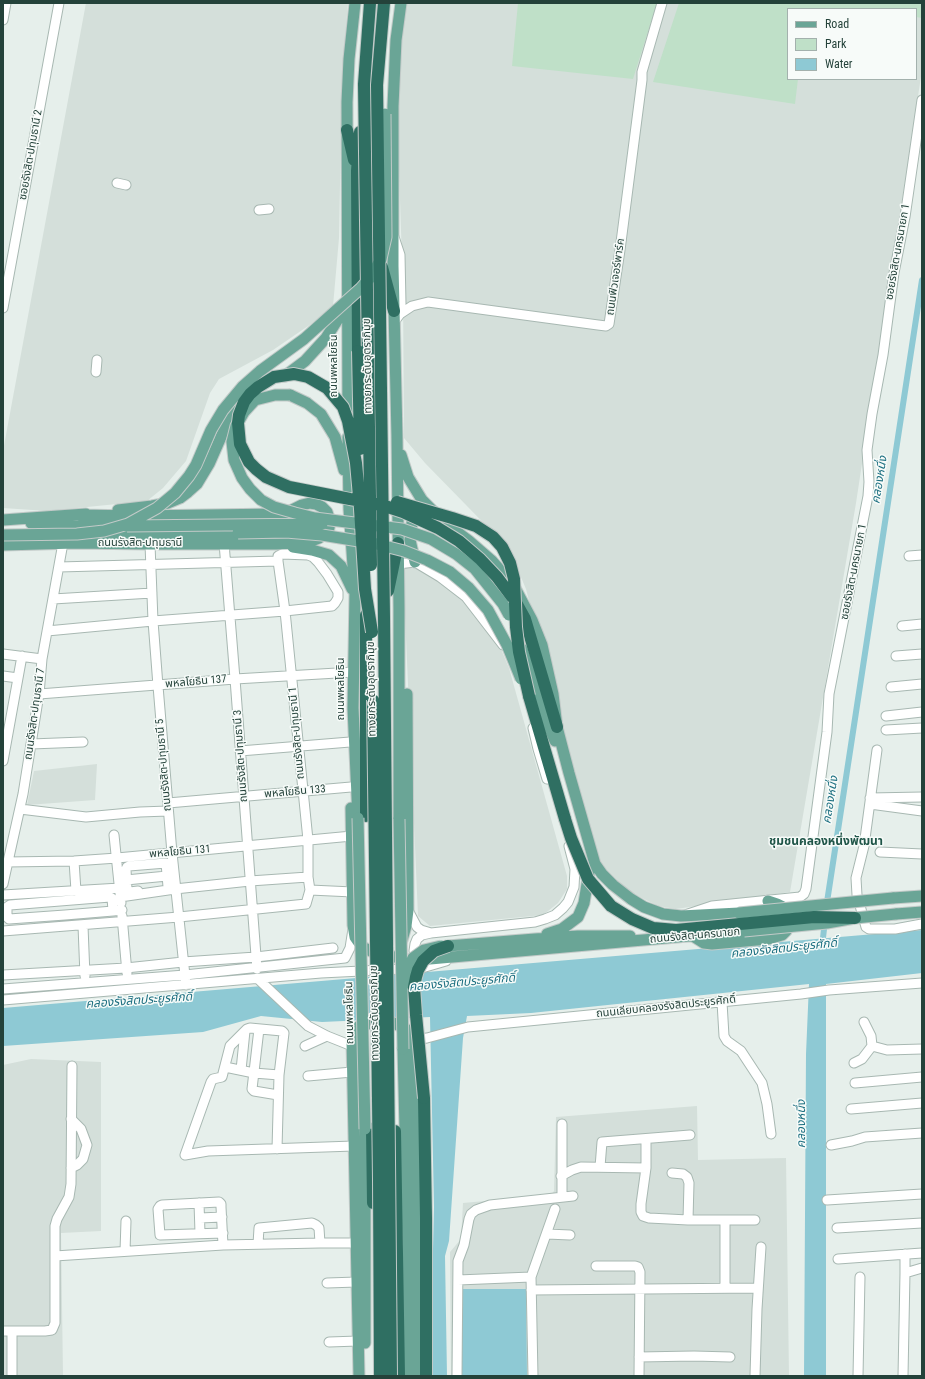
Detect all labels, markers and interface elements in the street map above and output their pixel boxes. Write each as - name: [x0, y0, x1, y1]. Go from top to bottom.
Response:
- legend: [787, 8, 917, 80]
- text: Road: [825, 17, 849, 31]
- text: Park: [825, 37, 846, 51]
- text: Water: [825, 57, 853, 71]
- street label: ซอยรังสิต-ปทุมธานี 2: [17, 109, 45, 201]
- street label: ซอยรังสิต-นครนายก 1: [883, 203, 913, 301]
- street label: ถนนฟิวเจอร์พาร์ค: [604, 238, 628, 316]
- street label: ทางยกระดับอุตราภิมุข: [361, 318, 375, 414]
- street label: ถนนพหลโยธิน: [327, 335, 341, 397]
- water label: คลองหนึ่ง: [869, 455, 891, 505]
- street label: ซอยรังสิต-นครนายก 1: [838, 523, 870, 621]
- street label: ถนนรังสิต-ปทุมธานี: [98, 536, 182, 550]
- street label: ทางยกระดับอุตราภิมุข: [365, 641, 379, 737]
- street label: ถนนพหลโยธิน: [334, 658, 348, 720]
- street label: ถนนรังสิต-ปทุมธานี 7: [22, 667, 48, 761]
- street label: พหลโยธิน 137: [165, 673, 227, 691]
- street label: ถนนรังสิต-ปทุมธานี 1: [286, 686, 308, 780]
- street label: ถนนรังสิต-ปทุมธานี 3: [231, 709, 251, 803]
- street label: ถนนรังสิต-ปทุมธานี 5: [153, 718, 175, 812]
- water label: คลองหนึ่ง: [820, 775, 842, 825]
- street label: พหลโยธิน 133: [264, 783, 326, 801]
- district label: ชุมชนคลองหนึ่งพัฒนา: [769, 835, 883, 849]
- street label: พหลโยธิน 131: [149, 843, 211, 861]
- street label: ถนนรังสิต-นครนายก: [649, 925, 741, 947]
- water label: คลองรังสิตประยูรศักดิ์: [730, 936, 838, 962]
- street label: ทางยกระดับอุตราภิมุข: [368, 965, 382, 1061]
- water label: คลองรังสิตประยูรศักดิ์: [408, 971, 516, 995]
- street label: ถนนพหลโยธิน: [343, 981, 357, 1045]
- water label: คลองรังสิตประยูรศักดิ์: [85, 990, 193, 1012]
- street label: ถนนเลียบคลองรังสิตประยูรศักดิ์: [595, 993, 737, 1021]
- water label: คลองหนึ่ง: [795, 1100, 809, 1148]

